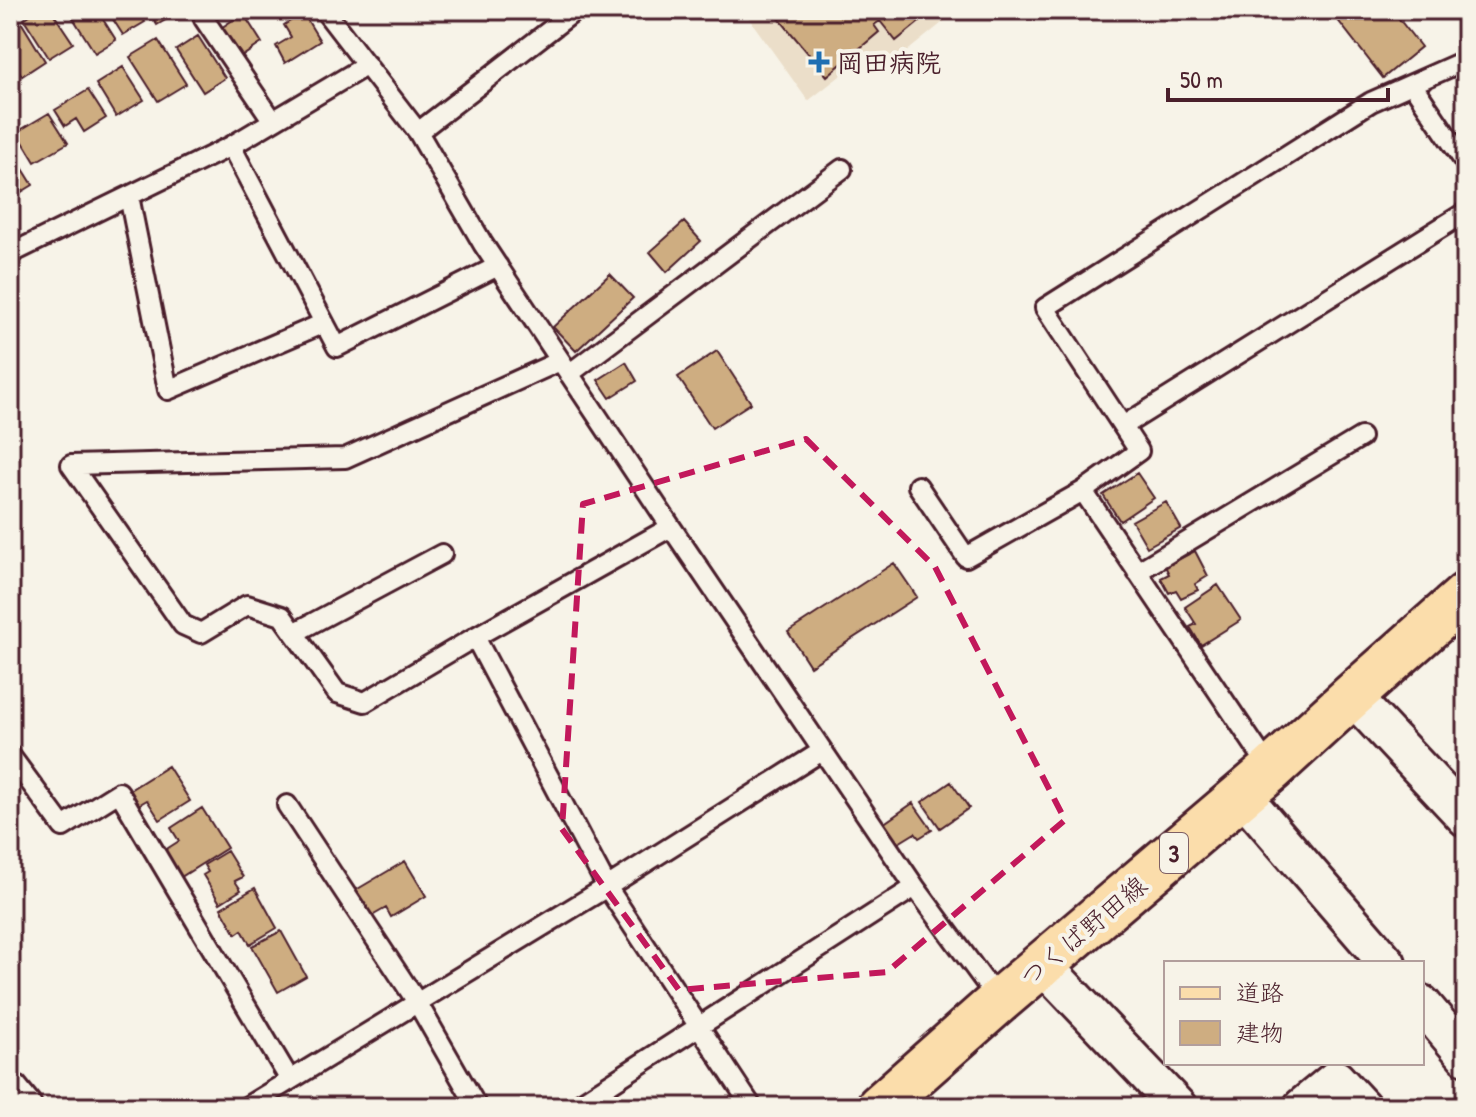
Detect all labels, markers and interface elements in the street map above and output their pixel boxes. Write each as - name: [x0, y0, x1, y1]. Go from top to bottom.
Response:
- place label: 岡田病院: [837, 45, 941, 80]
- marker: 岡田病院: [808, 51, 830, 73]
- scale bar: [1168, 52, 1388, 102]
- text: 50 m: [1180, 63, 1223, 95]
- road number: 3: [1160, 833, 1188, 873]
- street label: つくば野田線: [1012, 867, 1154, 995]
- legend: [1164, 961, 1424, 1065]
- text: 道路: [1236, 976, 1284, 1008]
- text: 建物: [1236, 1016, 1284, 1048]

